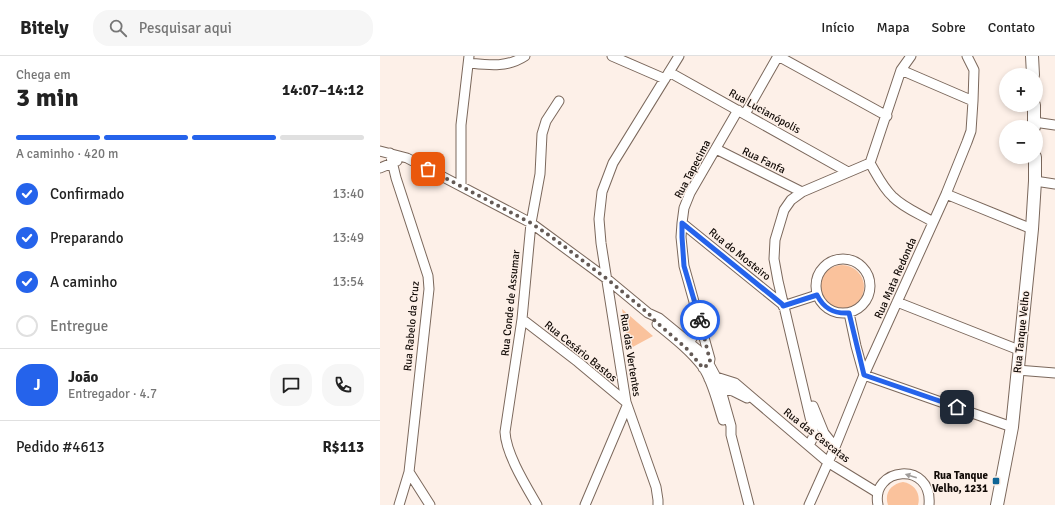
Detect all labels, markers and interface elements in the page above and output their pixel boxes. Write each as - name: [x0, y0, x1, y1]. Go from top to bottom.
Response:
- search box: [93, 10, 373, 46]
- text: Bitely: [20, 16, 69, 40]
- icon: search: [107, 17, 129, 39]
- text: Pesquisar aqui: [139, 19, 232, 37]
- text: Início: [821, 19, 855, 36]
- text: Mapa: [877, 19, 909, 36]
- text: Sobre: [931, 19, 966, 36]
- text: Contato: [988, 19, 1035, 36]
- text: Chega em: [16, 67, 71, 83]
- map controls: [999, 68, 1043, 164]
- button: +: [999, 68, 1043, 112]
- text: 14:07–14:12: [282, 81, 364, 99]
- text: 3 min: [16, 82, 79, 114]
- street label: Rua Lucianópolis: [727, 86, 803, 137]
- button: −: [999, 120, 1043, 164]
- street label: Rua Tapecima: [672, 137, 714, 201]
- street label: Rua Fanfa: [740, 144, 788, 177]
- text: A caminho · 420 m: [16, 146, 118, 162]
- pin: [411, 152, 445, 186]
- icon: bag: [417, 158, 439, 180]
- icon: check: [16, 183, 38, 205]
- text: Confirmado: [50, 185, 124, 203]
- text: 13:40: [332, 186, 364, 202]
- street label: Rua do Mosteiro: [706, 226, 773, 283]
- icon: check: [16, 227, 38, 249]
- text: Preparando: [50, 229, 124, 247]
- text: 13:49: [332, 230, 364, 246]
- street label: Rua Mata Redonda: [872, 235, 919, 321]
- street label: Rua Conde de Assumar: [498, 249, 523, 357]
- icon: check: [16, 271, 38, 293]
- text: A caminho: [50, 273, 117, 291]
- text: 13:54: [332, 274, 364, 290]
- street label: Rua Rabelo da Cruz: [401, 280, 422, 372]
- street label: Rua Tanque Velho: [1011, 290, 1032, 374]
- courier: [680, 300, 720, 340]
- icon: bike: [689, 309, 711, 331]
- street label: Rua das Vertentes: [618, 313, 644, 398]
- text: Entregue: [50, 317, 108, 335]
- street label: Rua Cesário Bastos: [542, 318, 620, 385]
- button: chat: [270, 364, 312, 406]
- button: phone: [322, 364, 364, 406]
- text: João: [68, 368, 98, 386]
- text: J: [33, 376, 41, 394]
- text: Entregador · 4.7: [68, 386, 157, 402]
- pin: [940, 390, 974, 424]
- icon: home: [946, 396, 968, 418]
- street label: Rua das Cascatas: [781, 405, 853, 466]
- text: Pedido #4613: [16, 438, 105, 456]
- text: R$113: [322, 438, 364, 456]
- place label: Rua Tanque Velho, 1231: [932, 469, 989, 495]
- one-way arrow: [904, 473, 916, 479]
- marker: Rua Tanque Velho, 1231: [991, 476, 1001, 486]

